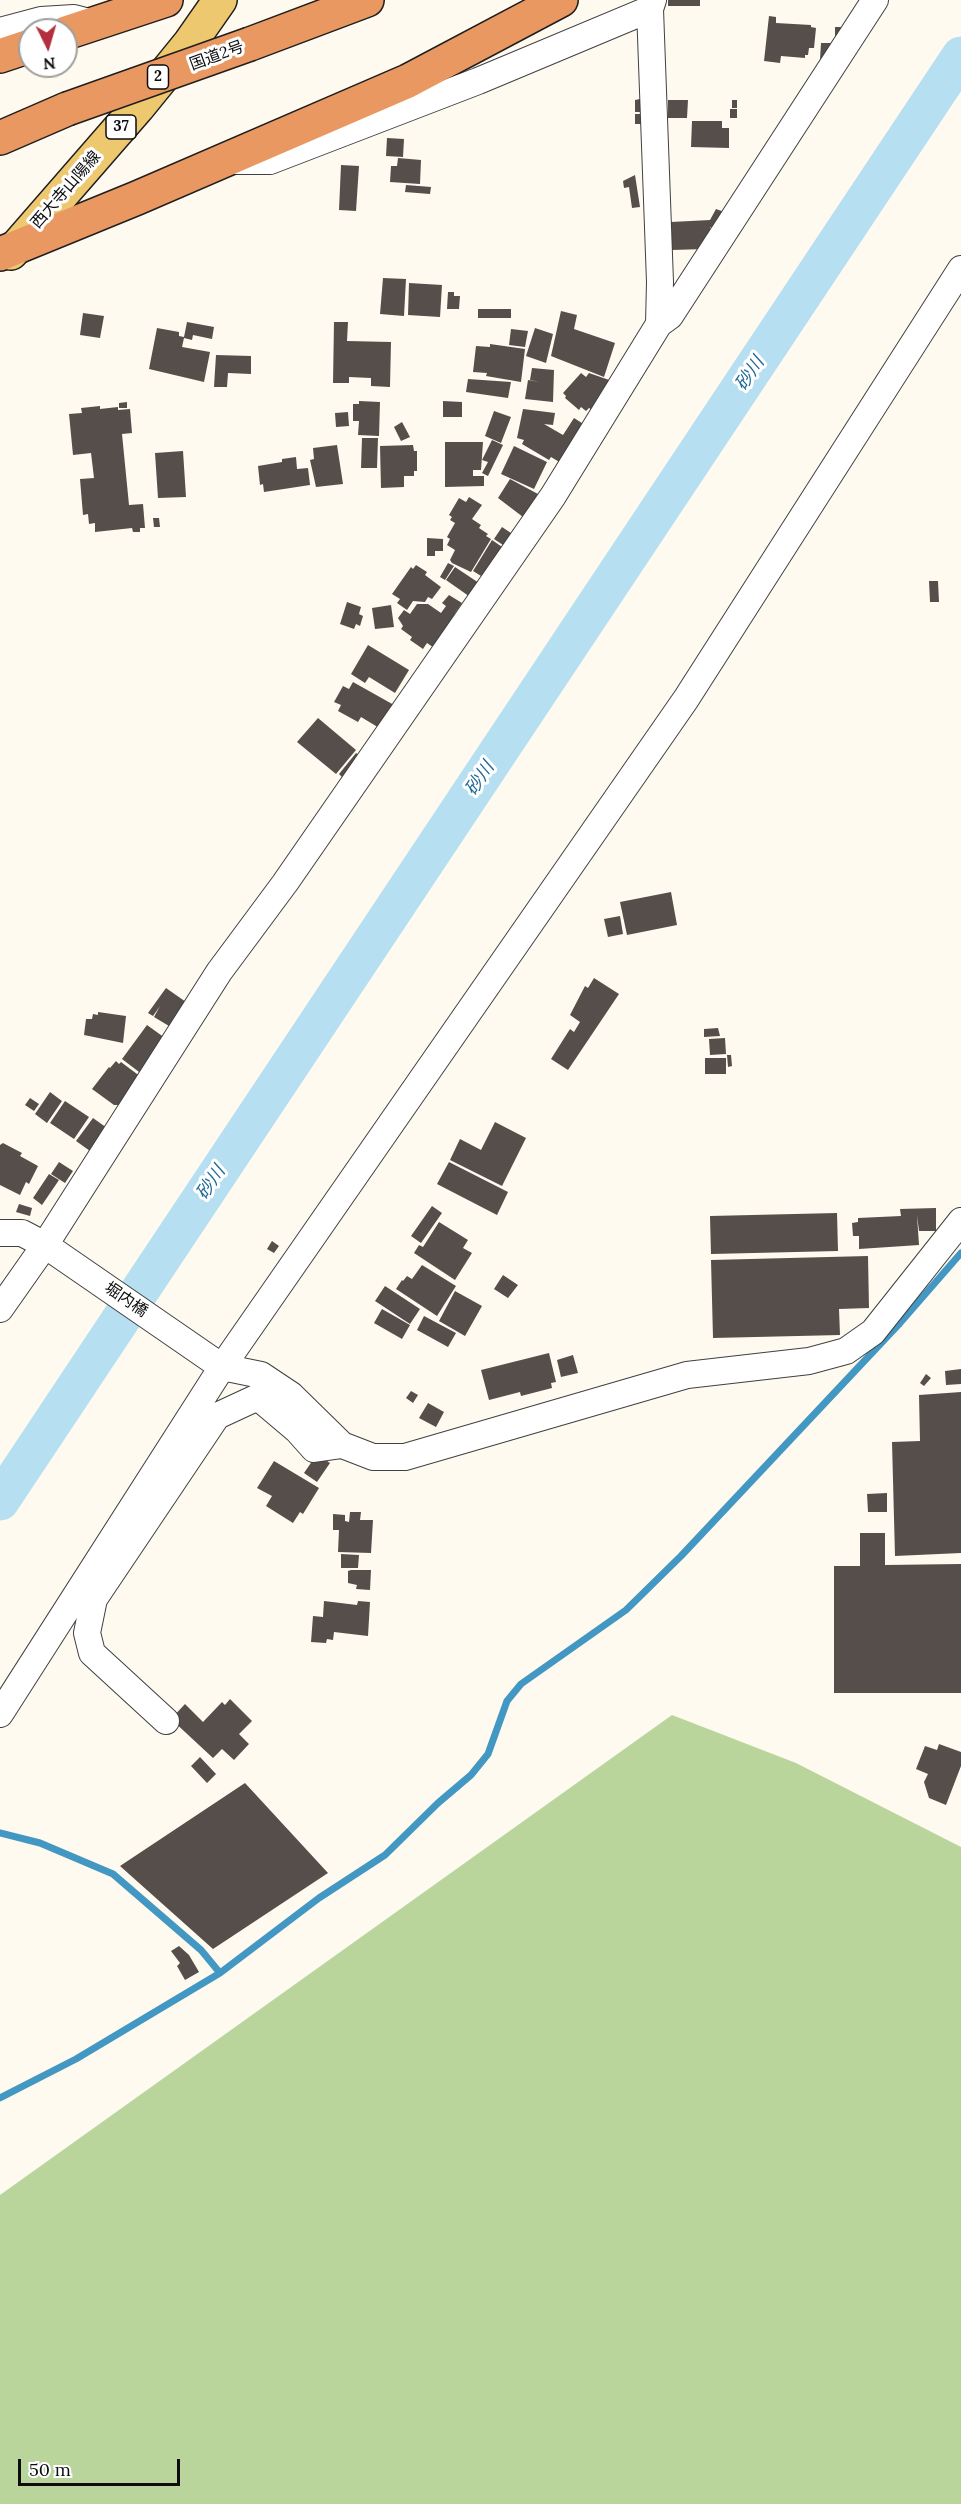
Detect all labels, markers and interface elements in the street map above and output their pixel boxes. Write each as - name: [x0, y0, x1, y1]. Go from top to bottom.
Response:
- north arrow: [18, 18, 78, 78]
- street label: 国道2号: [187, 37, 247, 75]
- text: N: [42, 53, 56, 74]
- road number: 2: [148, 65, 168, 89]
- road number: 37: [106, 115, 136, 139]
- street label: 西大寺山陽線: [27, 147, 105, 233]
- water label: 砂川: [731, 353, 769, 395]
- water label: 砂川: [461, 758, 499, 800]
- water label: 砂川: [192, 1162, 230, 1204]
- street label: 堀内橋: [101, 1279, 151, 1321]
- scale bar: [21, 2447, 183, 2485]
- text: 50 m: [29, 2458, 71, 2481]

